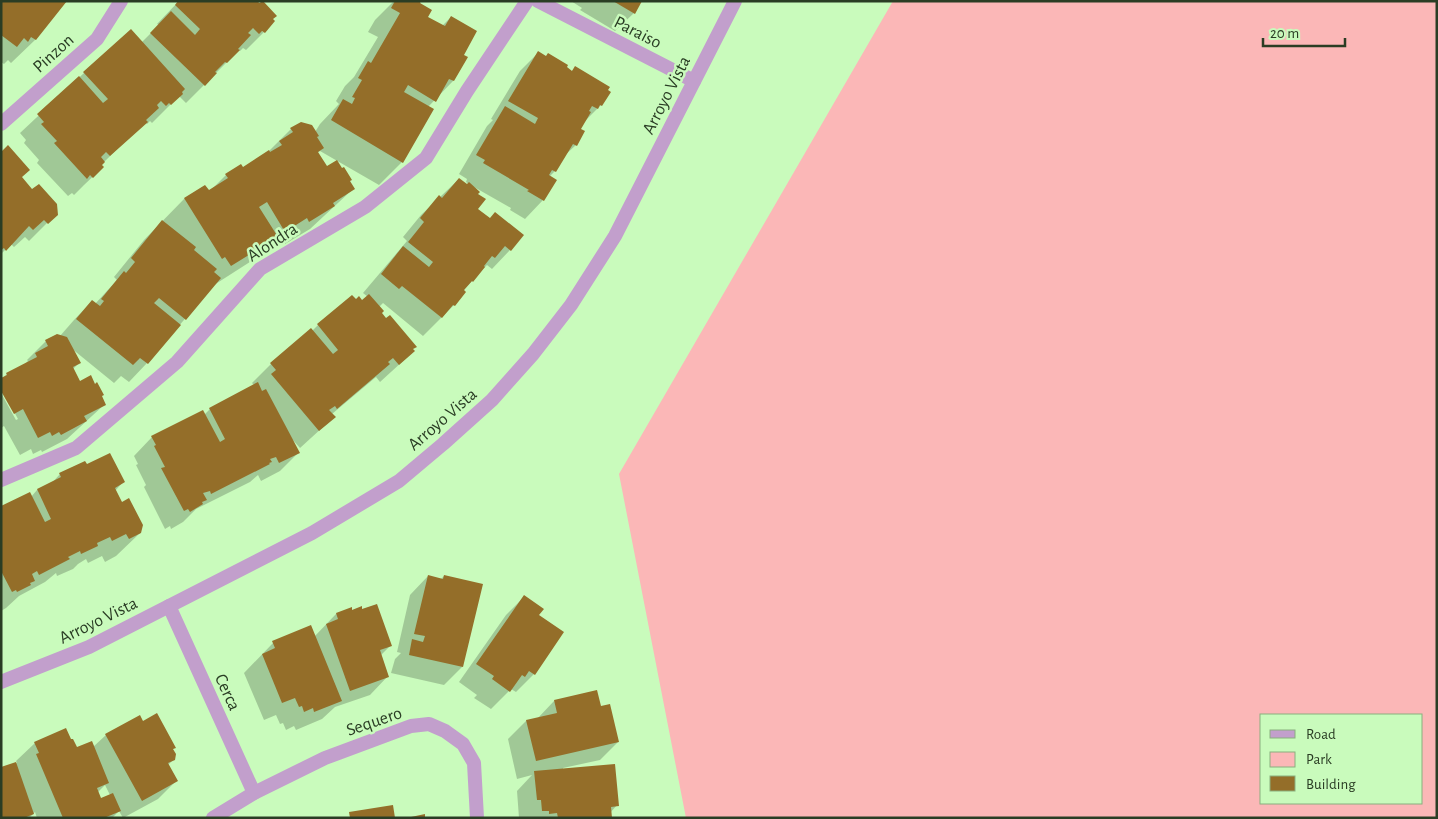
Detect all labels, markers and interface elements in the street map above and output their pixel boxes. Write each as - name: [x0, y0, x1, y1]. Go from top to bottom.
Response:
- street label: Paraiso: [611, 13, 664, 53]
- scale bar: [1263, 15, 1346, 47]
- text: 20 m: [1270, 26, 1299, 41]
- street label: Pinzon: [30, 31, 78, 77]
- street label: Arroyo Vista: [640, 54, 694, 137]
- street label: Alondra: [244, 220, 301, 266]
- street label: Arroyo Vista: [405, 385, 481, 454]
- street label: Arroyo Vista: [56, 594, 141, 648]
- street label: Cerca: [211, 671, 243, 714]
- street label: Sequero: [344, 704, 405, 740]
- legend: [1260, 714, 1423, 804]
- text: Road: [1306, 727, 1336, 742]
- text: Park: [1306, 752, 1332, 767]
- text: Building: [1306, 777, 1356, 792]

